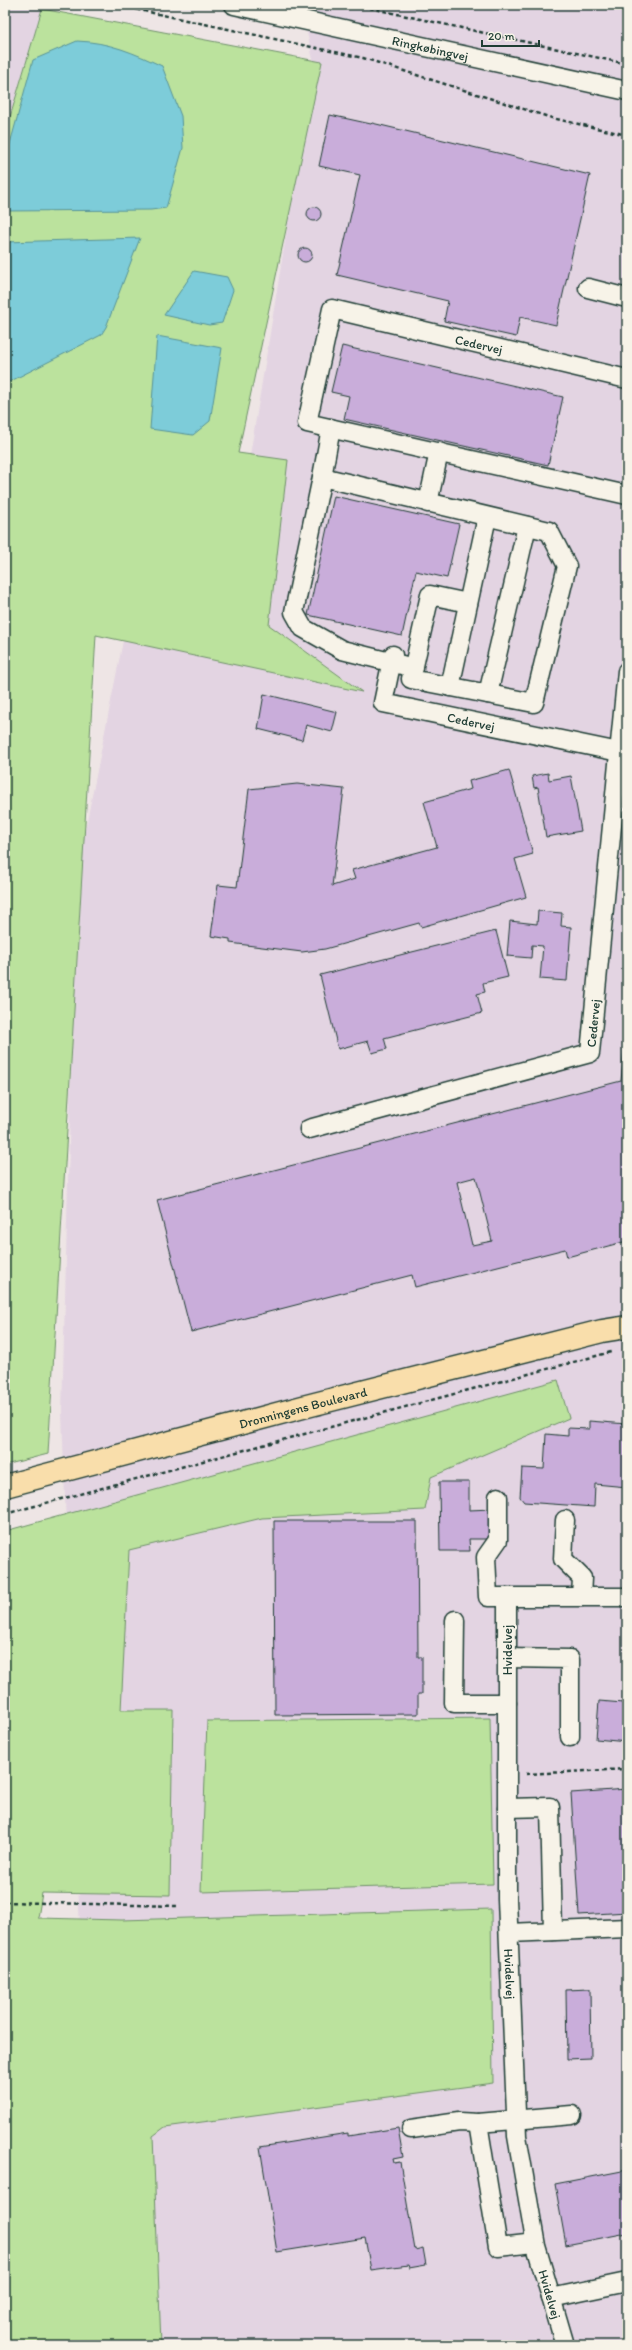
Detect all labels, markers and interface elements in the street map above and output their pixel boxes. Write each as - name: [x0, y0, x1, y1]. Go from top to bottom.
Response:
- scale bar: [482, 22, 539, 48]
- text: 20 m: [488, 29, 515, 43]
- street label: Ringkøbingvej: [391, 33, 470, 64]
- street label: Cedervej: [454, 332, 504, 357]
- street label: Cedervej: [446, 710, 496, 734]
- street label: Cedervej: [584, 998, 603, 1048]
- street label: Dronningens Boulevard: [237, 1384, 368, 1432]
- street label: Hvidelvej: [500, 1625, 515, 1675]
- street label: Hvidelvej: [501, 1948, 518, 2000]
- street label: Hvidelvej: [535, 2268, 564, 2321]

